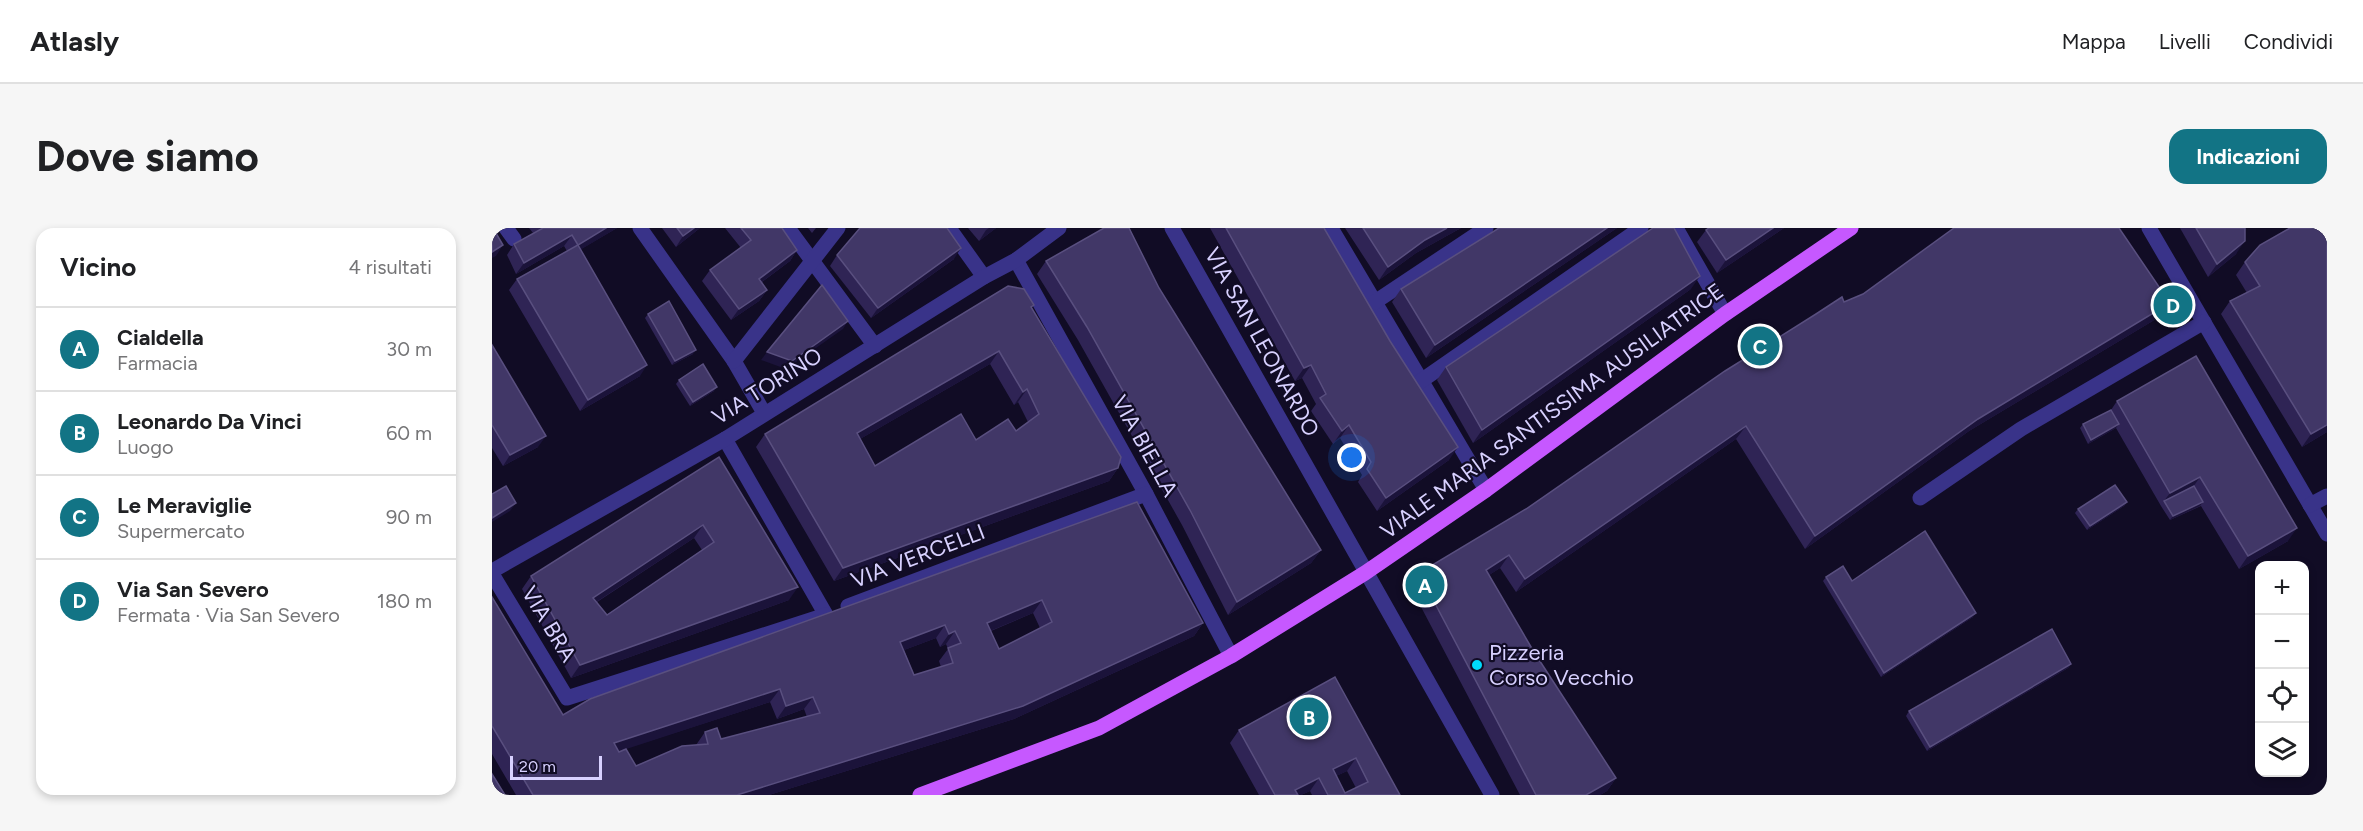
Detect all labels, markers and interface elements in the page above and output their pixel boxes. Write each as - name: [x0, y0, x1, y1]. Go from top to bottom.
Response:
- text: Atlasly: [30, 24, 119, 58]
- text: Mappa: [2062, 29, 2126, 54]
- text: Livelli: [2159, 29, 2211, 54]
- text: Condividi: [2244, 29, 2333, 54]
- button: Indicazioni: [2169, 129, 2327, 184]
- text: Dove siamo: [36, 131, 259, 182]
- street label: VIA SAN LEONARDO: [1199, 243, 1325, 441]
- text: Vicino: [60, 251, 136, 283]
- text: 4 risultati: [348, 255, 432, 279]
- street label: VIALE MARIA SANTISSIMA AUSILIATRICE: [1375, 277, 1729, 545]
- pin: D: [2154, 282, 2192, 328]
- text: Cialdella: [117, 324, 204, 351]
- pin: C: [1740, 324, 1780, 368]
- text: A: [72, 337, 87, 361]
- text: 30 m: [386, 337, 432, 361]
- street label: VIA TORINO: [707, 342, 827, 430]
- text: Farmacia: [117, 351, 198, 375]
- street label: VIA BIELLA: [1106, 391, 1184, 501]
- text: Leonardo Da Vinci: [117, 408, 302, 435]
- text: B: [73, 421, 86, 445]
- text: 60 m: [386, 421, 432, 445]
- text: Luogo: [117, 435, 174, 459]
- your location: [1337, 443, 1366, 472]
- text: Le Meraviglie: [117, 492, 252, 519]
- text: C: [72, 505, 87, 529]
- text: 90 m: [386, 505, 432, 529]
- street label: VIA VERCELLI: [847, 518, 989, 594]
- text: Supermercato: [117, 519, 245, 543]
- map controls: [2255, 561, 2309, 777]
- button: +: [2255, 561, 2309, 615]
- pin: A: [1406, 562, 1444, 608]
- text: Via San Severo: [117, 576, 269, 603]
- street label: VIA BRA: [516, 581, 582, 667]
- text: D: [73, 589, 87, 613]
- text: 180 m: [377, 589, 432, 613]
- text: Fermata · Via San Severo: [117, 603, 340, 627]
- button: −: [2255, 615, 2309, 669]
- place label: Pizzeria Corso Vecchio: [1489, 639, 1634, 691]
- marker: Pizzeria Corso Vecchio: [1470, 658, 1484, 672]
- button: locate: [2255, 669, 2309, 723]
- pin: B: [1290, 694, 1328, 740]
- button: layers: [2255, 723, 2309, 777]
- scale bar: [510, 753, 602, 780]
- text: 20 m: [519, 757, 556, 776]

